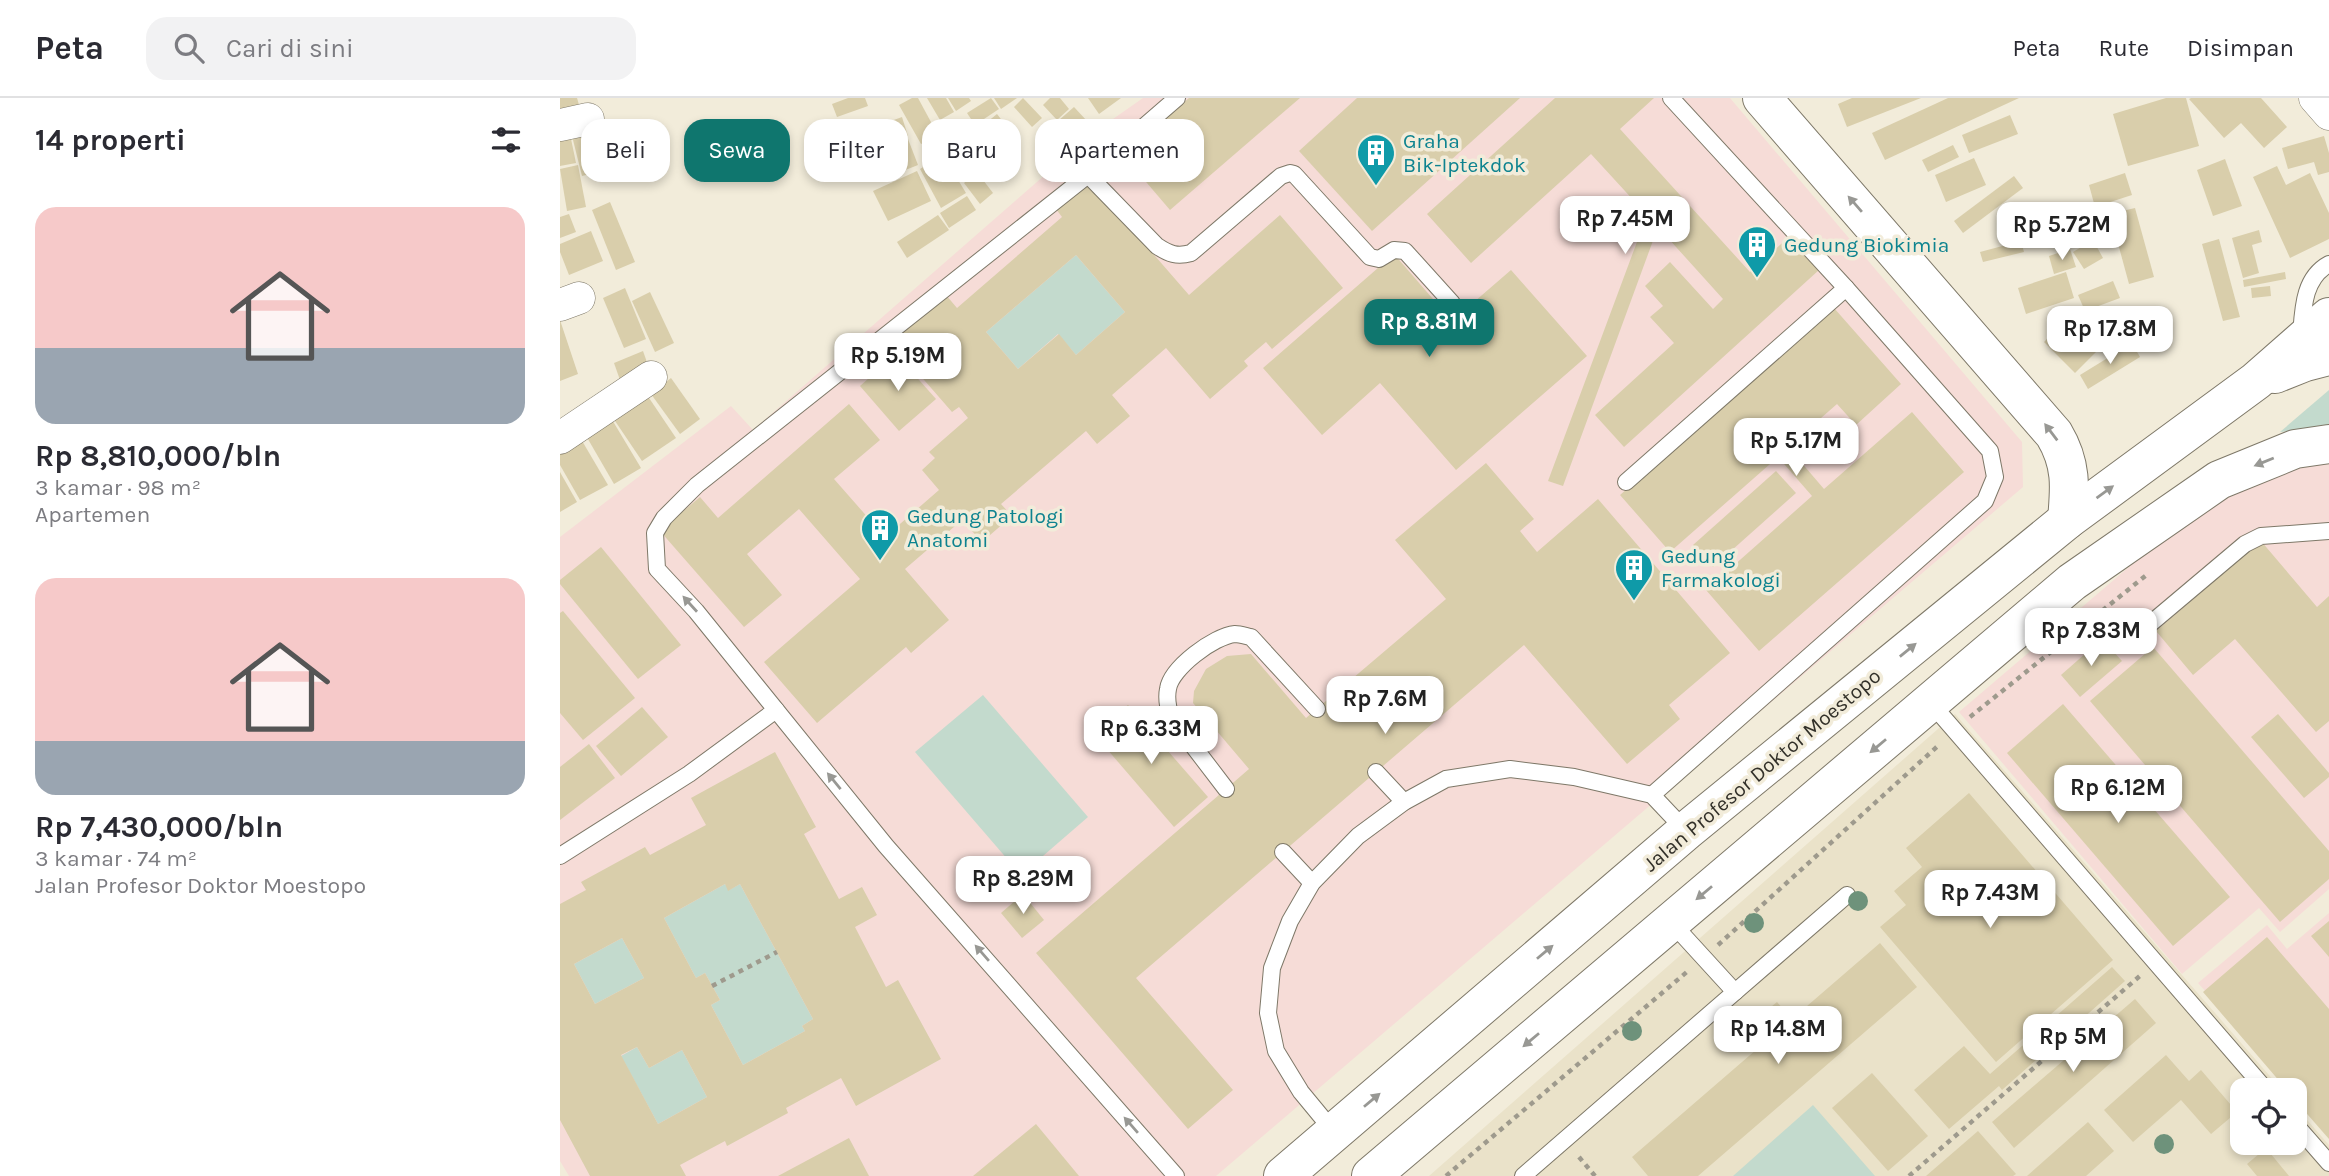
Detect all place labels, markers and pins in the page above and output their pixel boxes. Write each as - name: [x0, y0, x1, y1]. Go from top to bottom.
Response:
- place label: Graha Bik-Iptekdok: [1403, 129, 1526, 177]
- building icon: Graha Bik-Iptekdok: [1355, 132, 1397, 187]
- pin: Rp 7.45M: [1553, 197, 1697, 256]
- pin: Rp 5.72M: [1990, 202, 2134, 262]
- building icon: Gedung Biokimia: [1736, 224, 1778, 279]
- place label: Gedung Biokimia: [1784, 233, 1949, 257]
- pin: Rp 8.81M: [1357, 300, 1501, 359]
- pin: Rp 17.8M: [2038, 306, 2182, 366]
- pin: Rp 5.19M: [826, 334, 970, 393]
- pin: Rp 5.17M: [1724, 418, 1868, 478]
- place label: Gedung Patologi Anatomi: [907, 504, 1064, 552]
- building icon: Gedung Patologi Anatomi: [859, 507, 901, 562]
- place label: Gedung Farmakologi: [1661, 544, 1781, 592]
- building icon: Gedung Farmakologi: [1613, 547, 1655, 602]
- pin: Rp 7.83M: [2019, 608, 2163, 668]
- pin: Rp 7.6M: [1320, 676, 1450, 736]
- pin: Rp 6.33M: [1079, 706, 1223, 766]
- pin: Rp 6.12M: [2046, 766, 2190, 825]
- pin: Rp 8.29M: [951, 856, 1095, 916]
- pin: Rp 7.43M: [1918, 870, 2062, 930]
- pin: Rp 14.8M: [1706, 1006, 1850, 1066]
- pin: Rp 5M: [2024, 1014, 2122, 1074]

